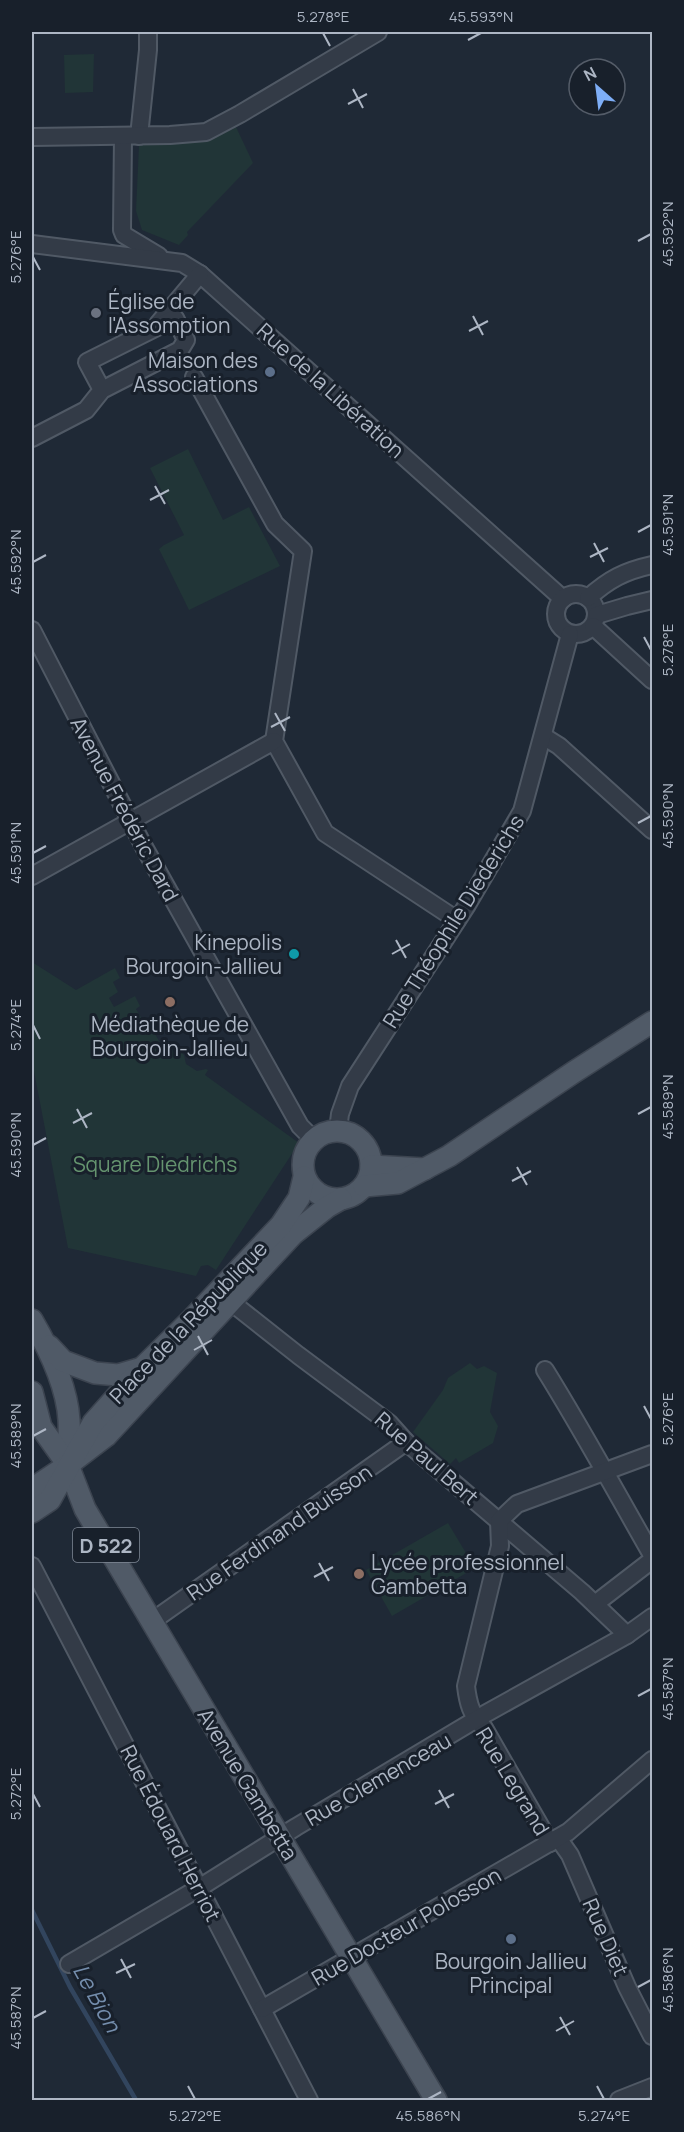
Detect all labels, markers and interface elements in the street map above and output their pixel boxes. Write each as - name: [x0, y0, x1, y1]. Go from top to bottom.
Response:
- text: 5.278°E: [297, 6, 349, 27]
- text: 45.593°N: [449, 6, 513, 27]
- north arrow: [567, 57, 627, 117]
- text: N: [580, 61, 600, 86]
- text: 45.592°N: [657, 202, 678, 266]
- text: 5.276°E: [5, 230, 26, 284]
- place label: Église de l'Assomption: [108, 287, 230, 339]
- marker: Église de l'Assomption: [89, 306, 103, 320]
- street label: Rue de la Libération: [251, 316, 411, 464]
- place label: Maison des Associations: [133, 346, 258, 398]
- marker: Maison des Associations: [263, 365, 277, 379]
- text: 45.591°N: [657, 494, 678, 556]
- text: 45.592°N: [5, 530, 26, 594]
- text: 5.278°E: [657, 624, 678, 676]
- street label: Avenue Frédéric Dard: [64, 712, 186, 906]
- text: 45.590°N: [657, 783, 678, 849]
- street label: Rue Théophile Diederichs: [376, 809, 530, 1033]
- text: 45.591°N: [5, 822, 26, 884]
- place label: Kinepolis Bourgoin-Jallieu: [126, 928, 282, 980]
- marker: Kinepolis Bourgoin-Jallieu: [287, 947, 301, 961]
- marker: Médiathèque de Bourgoin-Jallieu: [163, 995, 177, 1009]
- text: 5.274°E: [5, 999, 26, 1051]
- place label: Médiathèque de Bourgoin-Jallieu: [91, 1010, 249, 1062]
- text: 45.589°N: [657, 1074, 678, 1140]
- text: 45.590°N: [5, 1112, 26, 1178]
- park label: Square Diedrichs: [73, 1150, 237, 1178]
- street label: Place de la République: [103, 1234, 273, 1410]
- text: 5.276°E: [657, 1392, 678, 1446]
- text: 45.589°N: [5, 1403, 26, 1469]
- street label: Rue Paul Bert: [369, 1405, 485, 1511]
- street label: Rue Ferdinand Buisson: [181, 1457, 377, 1607]
- road number: D 522: [73, 1528, 139, 1562]
- place label: Lycée professionnel Gambetta: [371, 1548, 565, 1600]
- marker: Lycée professionnel Gambetta: [352, 1567, 366, 1581]
- text: 45.587°N: [657, 1657, 678, 1721]
- street label: Avenue Gambetta: [192, 1703, 304, 1865]
- street label: Rue Legrand: [470, 1722, 556, 1840]
- street label: Rue Clemenceau: [300, 1726, 456, 1832]
- street label: Rue Édouard Herriot: [114, 1740, 228, 1926]
- text: 5.272°E: [5, 1768, 26, 1820]
- street label: Rue Docteur Polosson: [306, 1860, 506, 1992]
- street label: Rue Diet: [577, 1894, 635, 1980]
- marker: Bourgoin Jallieu Principal: [504, 1932, 518, 1946]
- place label: Bourgoin Jallieu Principal: [435, 1947, 587, 1999]
- text: 45.586°N: [657, 1947, 678, 2013]
- water label: Le Bion: [66, 1959, 128, 2038]
- text: 45.587°N: [5, 1986, 26, 2050]
- text: 5.272°E: [169, 2105, 221, 2126]
- text: 45.586°N: [395, 2105, 461, 2126]
- text: 5.274°E: [578, 2105, 630, 2126]

